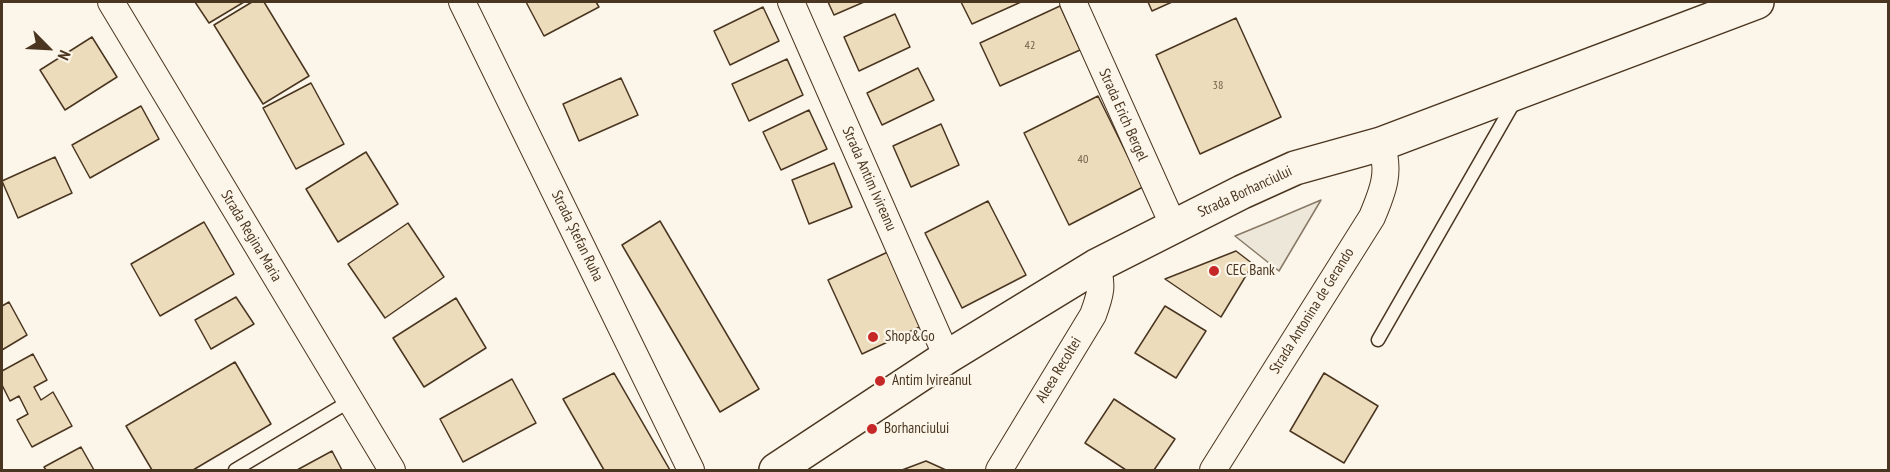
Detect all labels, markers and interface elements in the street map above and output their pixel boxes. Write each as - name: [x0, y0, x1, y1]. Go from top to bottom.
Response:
- north arrow: [18, 18, 78, 78]
- house number: 42: [1025, 39, 1035, 53]
- text: N: [54, 47, 75, 63]
- street label: Strada Erich Bergel: [1095, 66, 1151, 164]
- house number: 38: [1213, 79, 1223, 93]
- street label: Strada Antim Ivireanu: [838, 124, 900, 234]
- house number: 40: [1078, 153, 1088, 167]
- street label: Strada Borhanciului: [1195, 162, 1295, 222]
- street label: Strada Regina Maria: [217, 187, 285, 285]
- street label: Strada Ștefan Ruha: [547, 188, 607, 284]
- street label: Strada Antonina de Gerando: [1266, 245, 1358, 377]
- place label: CEC Bank: [1226, 262, 1275, 280]
- marker: CEC Bank: [1207, 264, 1221, 278]
- place label: Shop&Go: [885, 328, 935, 346]
- marker: Shop&Go: [866, 330, 880, 344]
- street label: Aleea Recoltei: [1032, 334, 1086, 406]
- place label: Antim Ivireanul: [892, 372, 971, 390]
- marker: Antim Ivireanul: [873, 374, 887, 388]
- place label: Borhanciului: [884, 420, 949, 438]
- marker: Borhanciului: [865, 422, 879, 436]

